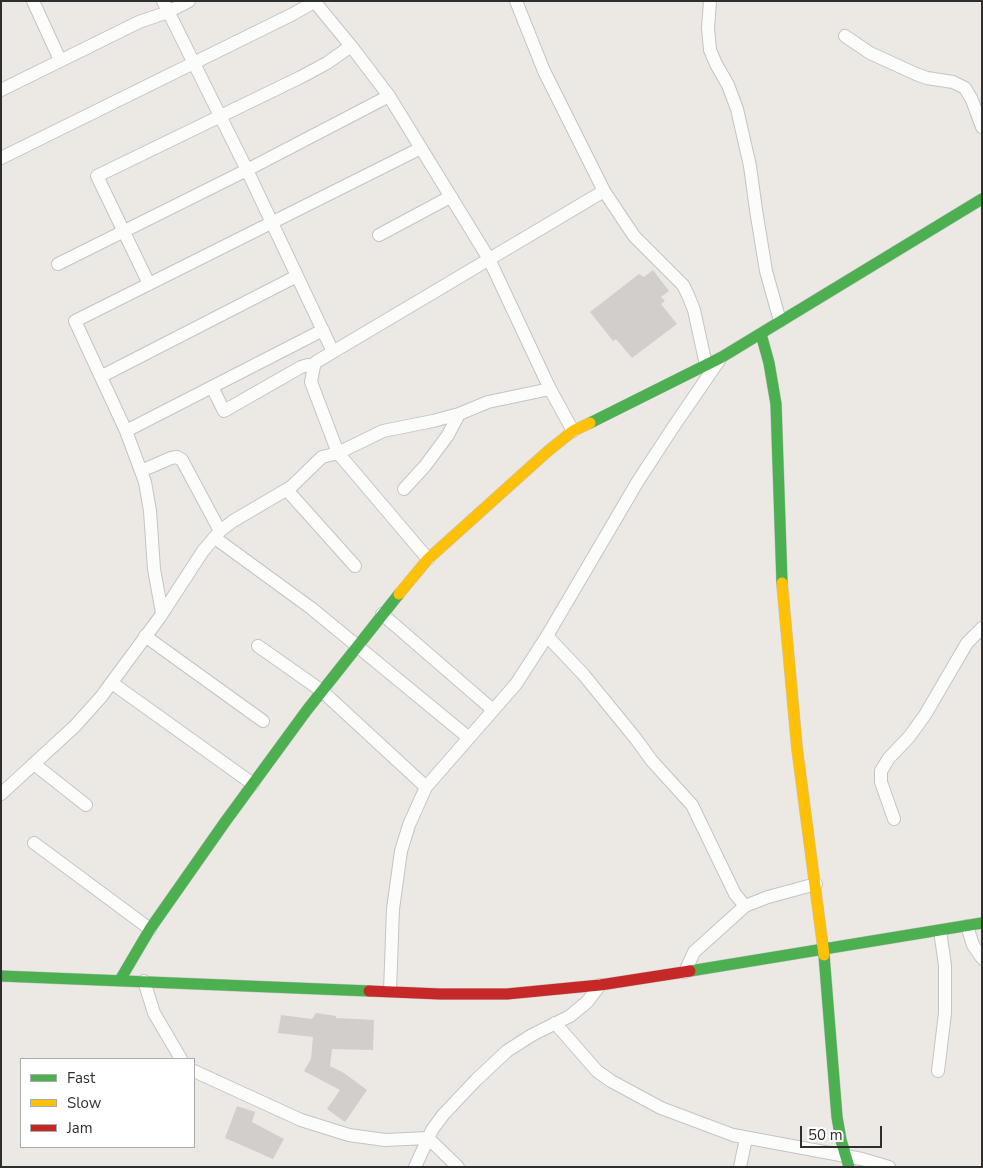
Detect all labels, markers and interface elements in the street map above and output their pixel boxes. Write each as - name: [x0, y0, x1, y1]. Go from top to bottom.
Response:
- legend: [20, 1058, 195, 1148]
- text: Fast: [67, 1068, 95, 1088]
- text: Slow: [67, 1093, 101, 1113]
- scale bar: [803, 1116, 886, 1148]
- text: Jam: [67, 1118, 93, 1138]
- text: 50 m: [808, 1125, 843, 1145]

